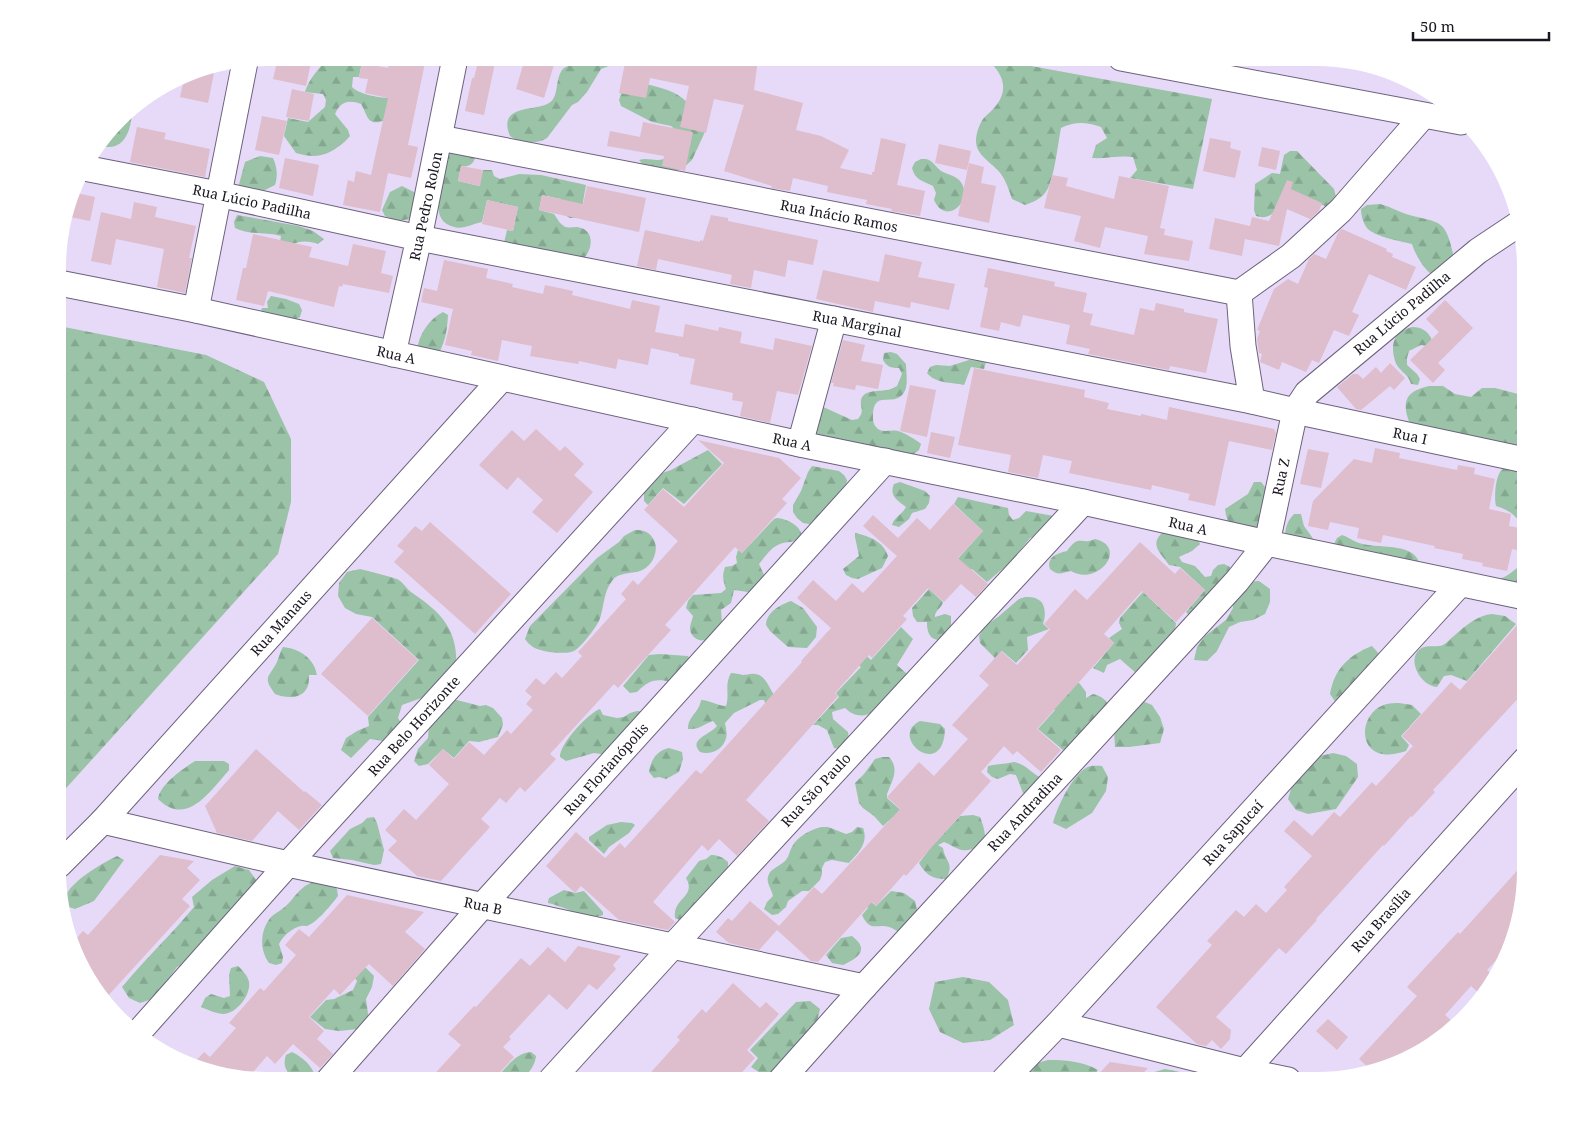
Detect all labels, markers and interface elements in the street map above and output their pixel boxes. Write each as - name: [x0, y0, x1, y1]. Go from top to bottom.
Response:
- scale bar: [1413, 10, 1549, 42]
- text: 50 m: [1420, 16, 1455, 36]
- street label: Rua Pedro Rolon: [405, 150, 446, 262]
- street label: Rua Lúcio Padilha: [191, 180, 313, 223]
- street label: Rua Inácio Ramos: [779, 195, 900, 236]
- street label: Rua Lúcio Padilha: [1349, 266, 1454, 359]
- street label: Rua Marginal: [811, 306, 904, 342]
- street label: Rua A: [375, 341, 418, 368]
- street label: Rua I: [1391, 423, 1429, 448]
- street label: Rua A: [771, 428, 814, 455]
- street label: Rua Z: [1267, 456, 1294, 497]
- street label: Rua A: [1167, 512, 1210, 539]
- street label: Rua Manaus: [246, 586, 315, 660]
- street label: Rua Belo Horizonte: [363, 671, 464, 780]
- street label: Rua Florianópolis: [559, 718, 652, 819]
- street label: Rua São Paulo: [776, 749, 855, 831]
- street label: Rua Andradina: [983, 768, 1066, 855]
- street label: Rua Sapucaí: [1198, 796, 1267, 869]
- street label: Rua Brasília: [1347, 883, 1415, 956]
- street label: Rua B: [462, 892, 504, 919]

